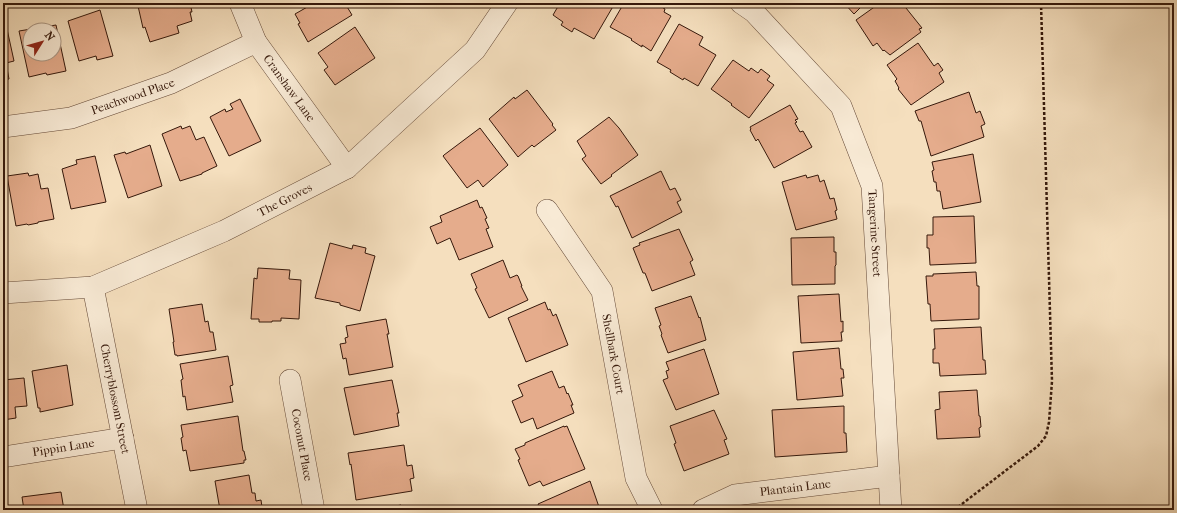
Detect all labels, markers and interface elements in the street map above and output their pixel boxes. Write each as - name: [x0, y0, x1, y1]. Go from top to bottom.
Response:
- north arrow: [22, 22, 62, 62]
- text: N: [42, 29, 58, 44]
- street label: Cranshaw Lane: [260, 52, 318, 124]
- street label: Peachwood Place: [89, 75, 177, 117]
- street label: The Groves: [255, 180, 315, 220]
- street label: Tangerine Street: [865, 189, 884, 278]
- street label: Shellbark Court: [599, 313, 628, 396]
- street label: Cherryblossom Street: [97, 343, 133, 456]
- street label: Coconut Place: [288, 408, 316, 482]
- street label: Pippin Lane: [31, 436, 95, 459]
- street label: Plantain Lane: [759, 476, 832, 499]

